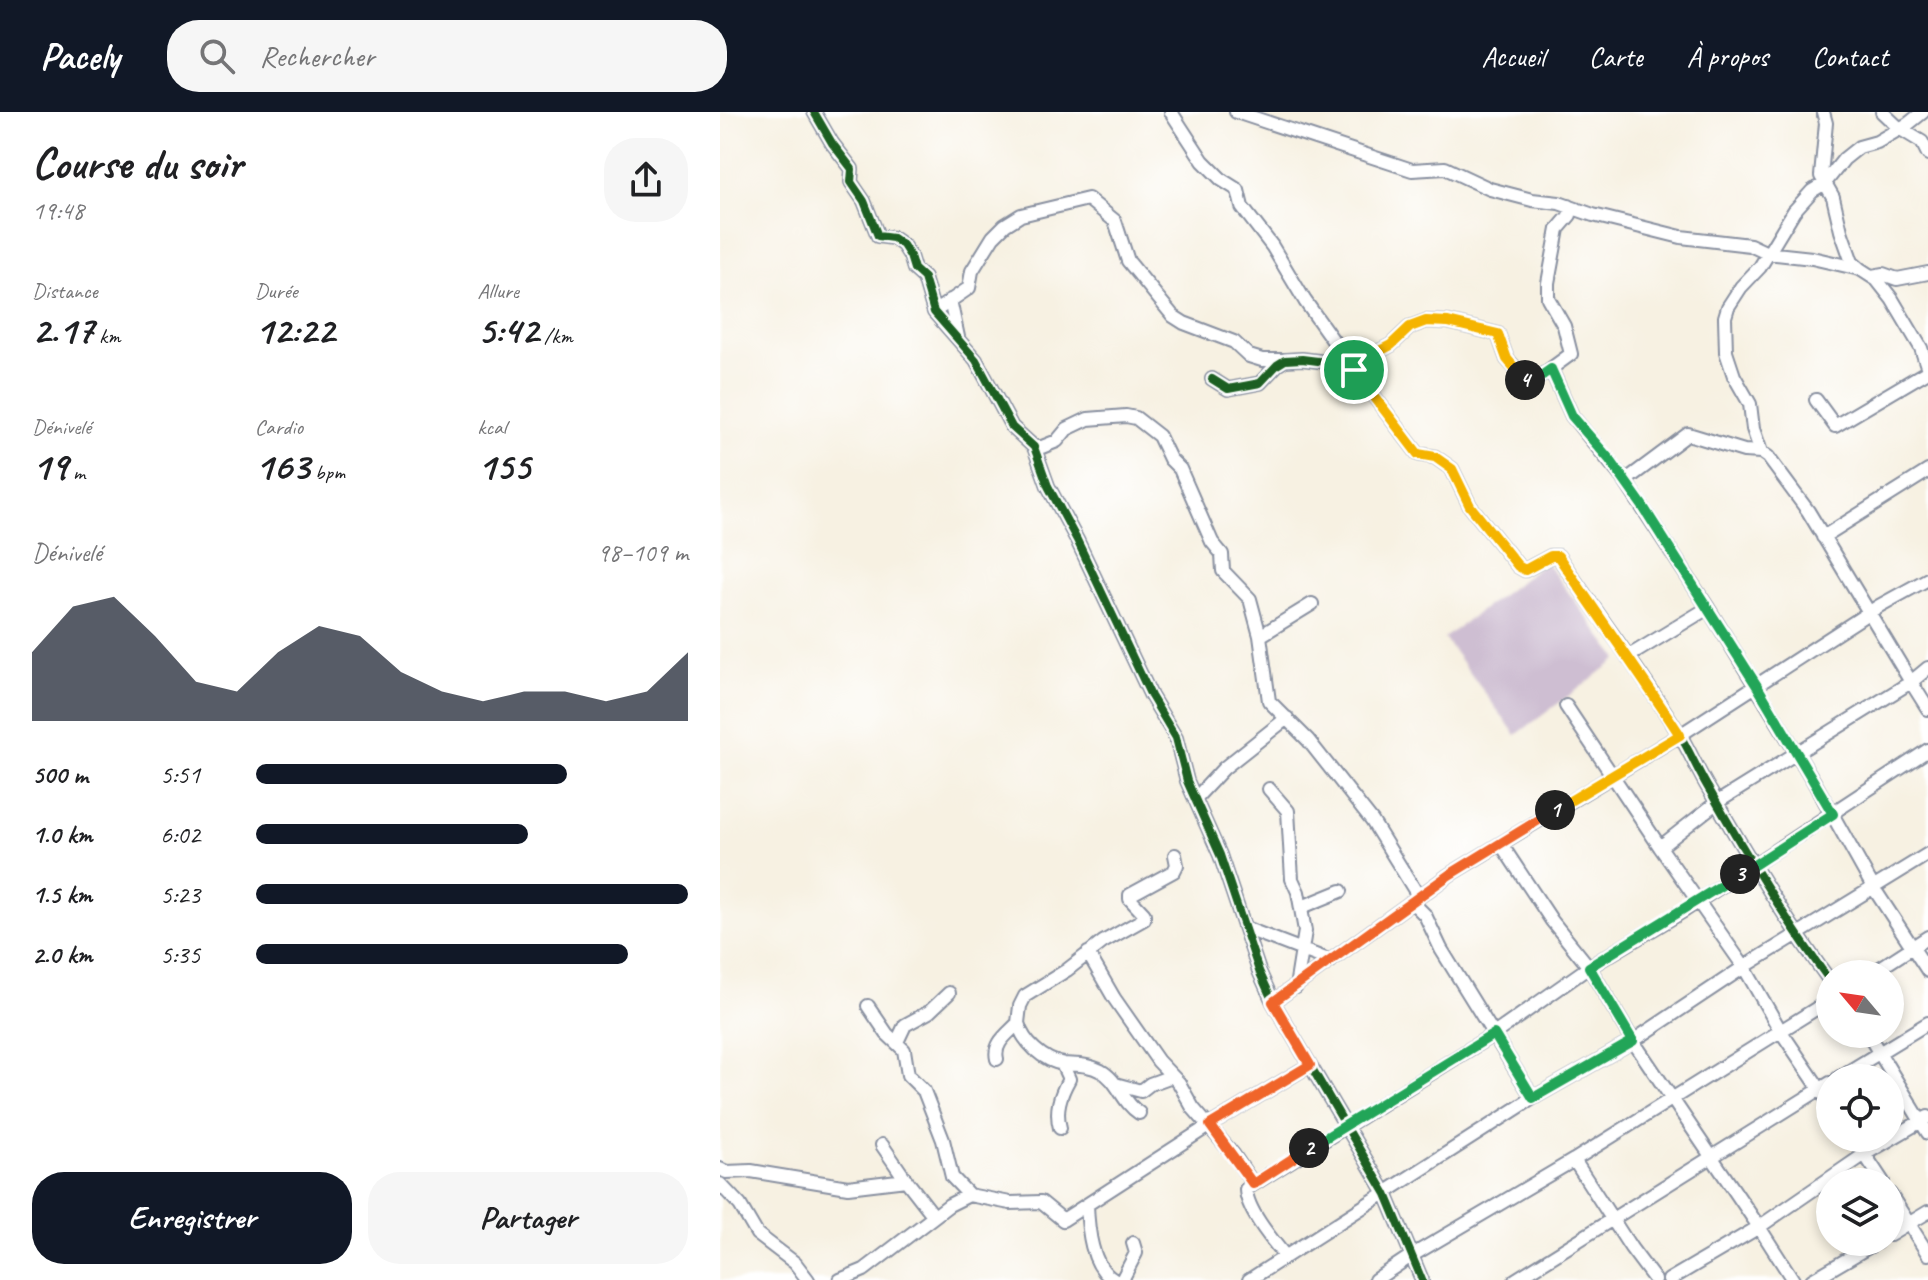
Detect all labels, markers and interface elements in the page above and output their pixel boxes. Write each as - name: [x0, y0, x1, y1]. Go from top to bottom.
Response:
- search box: [167, 20, 727, 92]
- text: Pacely: [40, 33, 119, 80]
- icon: search: [195, 34, 239, 78]
- text: Rechercher: [259, 37, 375, 75]
- text: Accueil: [1482, 39, 1545, 74]
- text: Carte: [1589, 39, 1643, 74]
- text: À propos: [1687, 39, 1768, 74]
- text: Contact: [1812, 39, 1888, 74]
- text: Course du soir: [32, 136, 242, 191]
- button: share: [604, 138, 688, 222]
- text: 19:48: [32, 194, 84, 227]
- text: Distance: [32, 277, 98, 305]
- text: Durée: [255, 277, 298, 305]
- text: Allure: [477, 277, 519, 305]
- text: 2.17: [32, 305, 94, 355]
- text: 12:22: [255, 305, 335, 355]
- text: 5:42: [477, 305, 539, 355]
- text: km: [94, 322, 121, 350]
- text: /km: [539, 322, 573, 350]
- pin: [1320, 336, 1388, 404]
- icon: arrive: [1332, 348, 1376, 392]
- pin: 4: [1505, 360, 1545, 400]
- text: 4: [1520, 366, 1530, 394]
- text: Dénivelé: [32, 413, 91, 441]
- text: Cardio: [255, 413, 303, 441]
- text: kcal: [477, 413, 506, 441]
- text: 19: [32, 441, 68, 491]
- text: 163: [255, 441, 310, 491]
- text: 155: [477, 441, 530, 491]
- text: m: [68, 458, 85, 486]
- text: bpm: [310, 458, 345, 486]
- text: Dénivelé: [32, 536, 102, 569]
- text: 98–109 m: [597, 536, 688, 569]
- text: 500 m: [32, 758, 88, 791]
- text: 5:51: [160, 758, 200, 791]
- pin: 1: [1535, 790, 1575, 830]
- text: 1: [1550, 796, 1560, 824]
- text: 1.0 km: [32, 818, 92, 851]
- text: 6:02: [160, 818, 200, 851]
- pin: 3: [1720, 854, 1760, 894]
- text: 3: [1735, 860, 1745, 888]
- text: 1.5 km: [32, 878, 92, 911]
- text: 5:23: [160, 878, 200, 911]
- text: 2.0 km: [32, 938, 92, 971]
- text: 5:35: [160, 938, 200, 971]
- north arrow: [1816, 960, 1904, 1048]
- map controls: [1816, 960, 1904, 1256]
- button: locate: [1816, 1064, 1904, 1152]
- pin: 2: [1289, 1128, 1329, 1168]
- text: 2: [1304, 1134, 1314, 1162]
- button: layers: [1816, 1168, 1904, 1256]
- button: Enregistrer: [32, 1172, 352, 1264]
- button: Partager: [368, 1172, 688, 1264]

